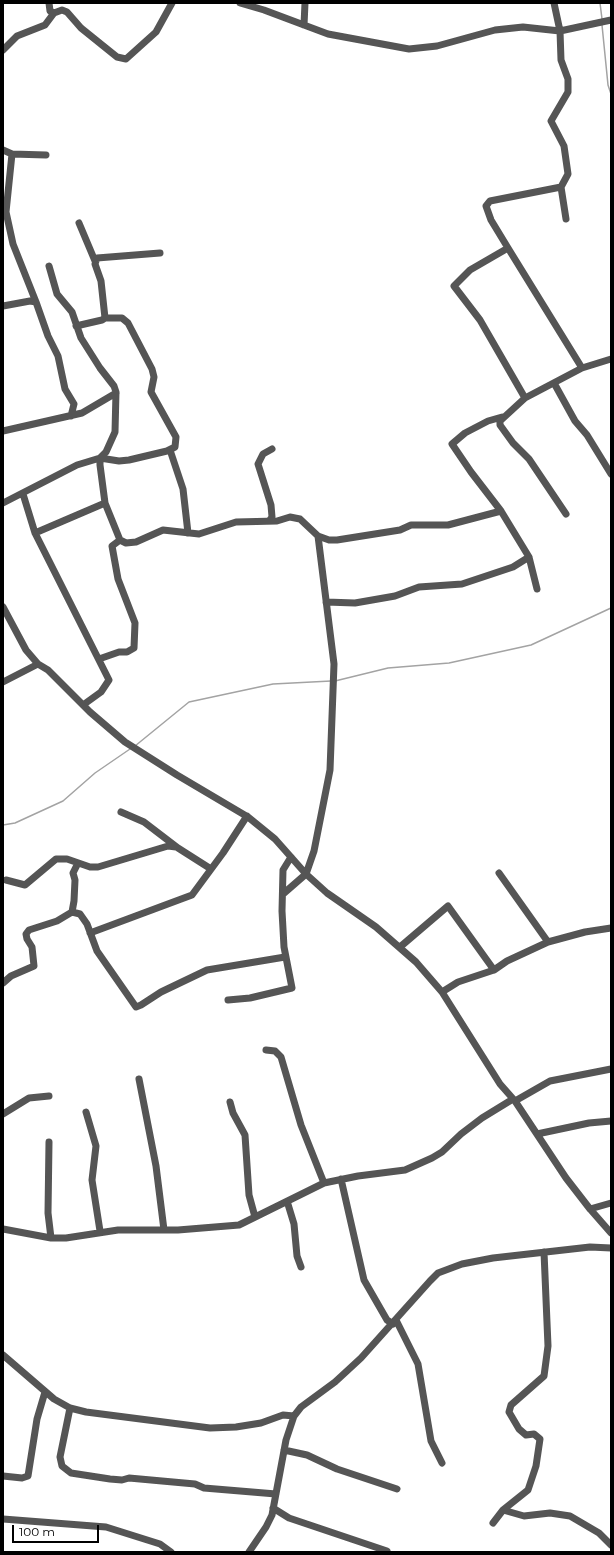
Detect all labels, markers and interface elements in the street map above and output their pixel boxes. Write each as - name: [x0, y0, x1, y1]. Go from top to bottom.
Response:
- scale bar: [14, 1517, 101, 1543]
- text: 100 m: [19, 1524, 55, 1539]

